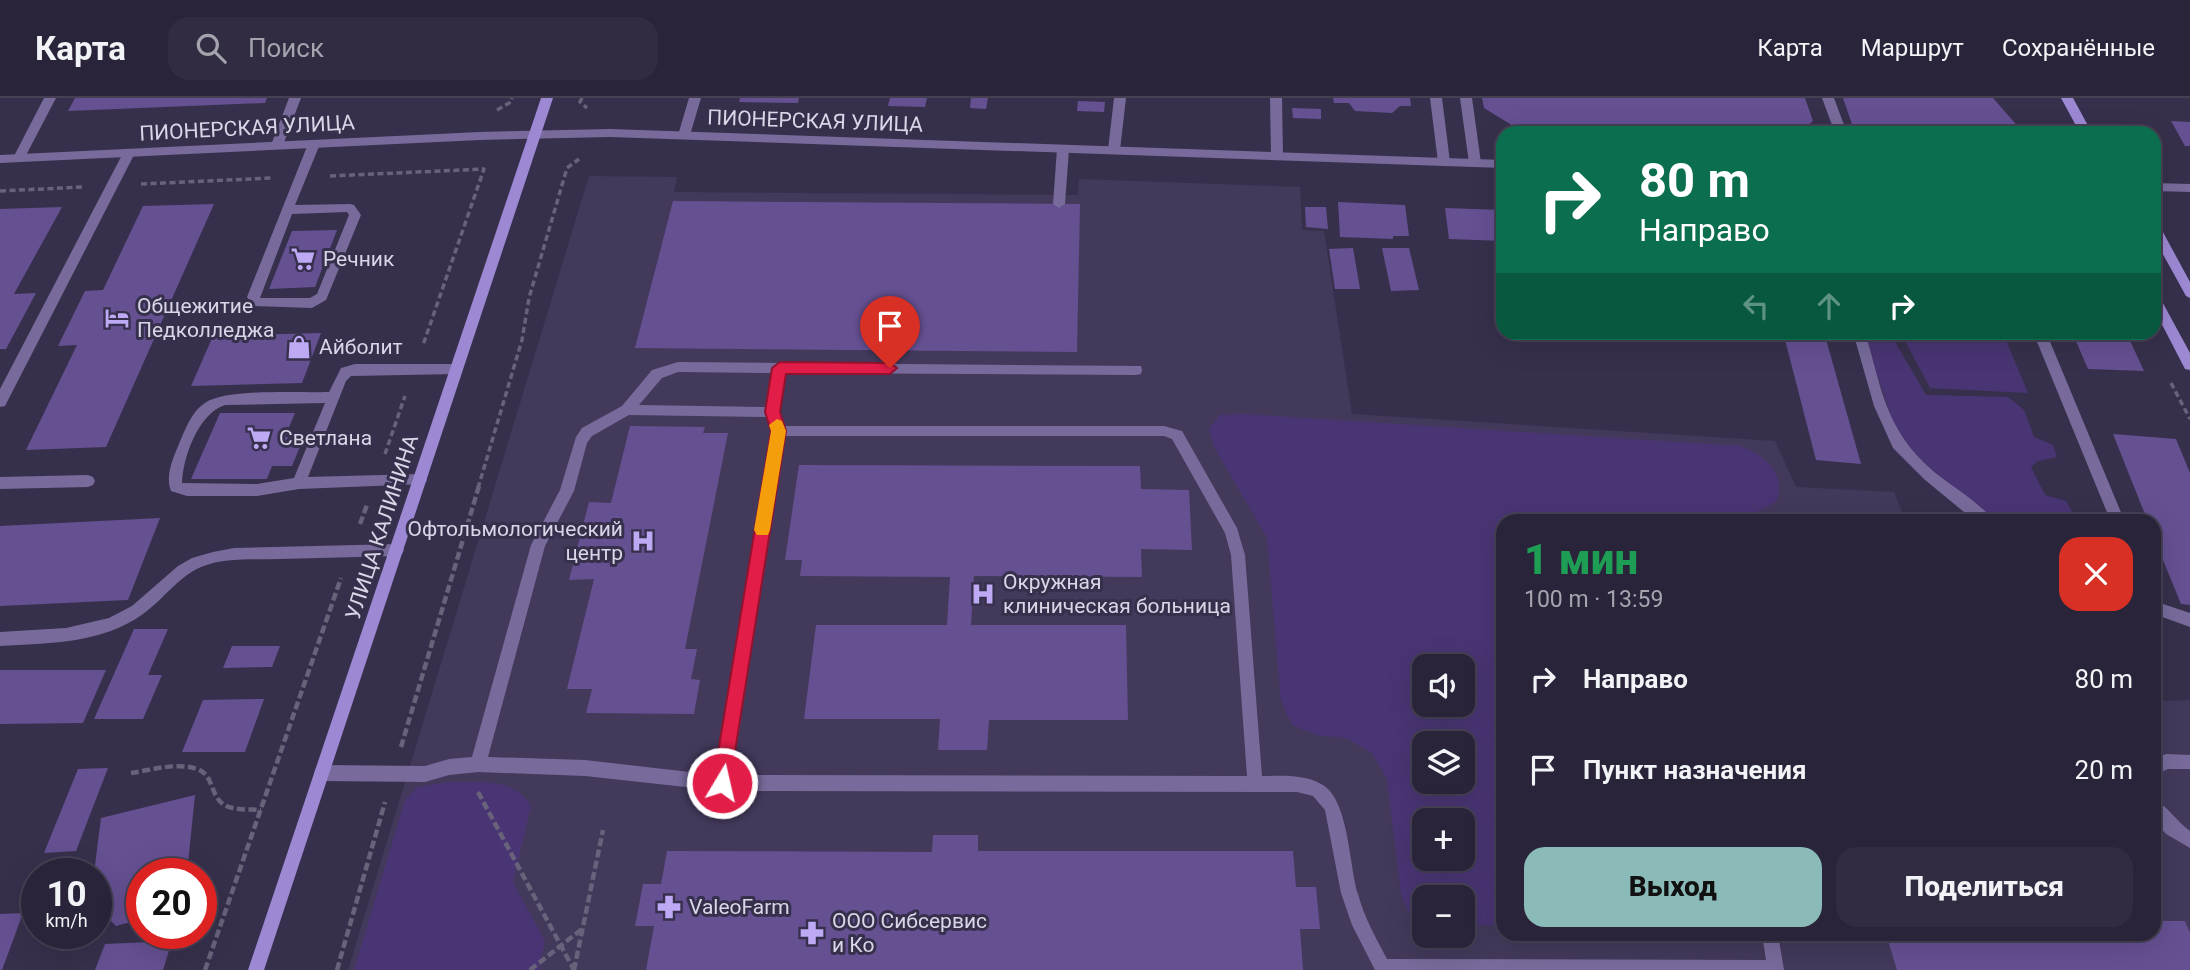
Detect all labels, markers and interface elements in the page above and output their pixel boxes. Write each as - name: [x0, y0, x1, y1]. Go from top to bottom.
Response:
- search box: [168, 17, 658, 80]
- text: Карта: [35, 29, 126, 68]
- icon: search: [192, 29, 230, 67]
- text: Поиск: [248, 33, 324, 63]
- text: Карта: [1757, 34, 1823, 62]
- text: Маршрут: [1861, 34, 1964, 62]
- text: Сохранённые: [2002, 34, 2155, 62]
- street label: ПИОНЕРСКАЯ УЛИЦА: [707, 105, 924, 137]
- street label: ПИОНЕРСКАЯ УЛИЦА: [139, 110, 356, 146]
- text: 80 m: [1639, 152, 1750, 209]
- icon: right: [1524, 154, 1615, 245]
- text: Направо: [1639, 211, 1770, 249]
- supermarket icon: Речник: [289, 245, 317, 273]
- place label: Речник: [323, 247, 395, 271]
- icon: left: [1737, 287, 1775, 325]
- icon: ahead: [1810, 287, 1848, 325]
- icon: right: [1883, 287, 1921, 325]
- place label: Общежитие Педколледжа: [137, 294, 274, 342]
- pin: [860, 296, 920, 368]
- hotel icon: Общежитие Педколледжа: [103, 304, 131, 332]
- icon: arrive: [871, 307, 909, 345]
- shop icon: Айболит: [285, 333, 313, 361]
- place label: Айболит: [319, 335, 403, 359]
- supermarket icon: Светлана: [245, 424, 273, 452]
- place label: Светлана: [279, 426, 372, 450]
- street label: УЛИЦА КАЛИНИНА: [341, 431, 423, 622]
- place label: Офтольмологический центр: [408, 517, 623, 565]
- hospital icon: Офтольмологический центр: [629, 527, 657, 555]
- text: 1 мин: [1524, 535, 1638, 584]
- button: close: [2059, 537, 2133, 611]
- place label: Окружная клиническая больница: [1003, 570, 1231, 618]
- hospital icon: Окружная клиническая больница: [969, 580, 997, 608]
- text: 100 m · 13:59: [1524, 586, 1663, 613]
- map controls: [1412, 654, 1475, 948]
- button: sound: [1412, 654, 1475, 717]
- icon: right: [1524, 660, 1562, 698]
- text: Направо: [1583, 664, 1688, 694]
- text: 80 m: [2075, 664, 2133, 694]
- button: layers: [1412, 731, 1475, 794]
- position arrow: [685, 746, 759, 820]
- icon: arrive: [1524, 751, 1562, 789]
- text: Пункт назначения: [1583, 755, 1807, 785]
- text: 20 m: [2075, 755, 2133, 785]
- button: +: [1412, 808, 1475, 871]
- button: Выход: [1524, 847, 1822, 927]
- button: Поделиться: [1836, 847, 2133, 927]
- speed limit sign: 20: [126, 858, 217, 949]
- text: 10: [46, 874, 87, 915]
- button: −: [1412, 885, 1475, 948]
- pharmacy icon: ValeoFarm: [655, 893, 683, 921]
- place label: ValeoFarm: [689, 895, 790, 919]
- place label: ООО Сибсервис и Ко: [832, 909, 987, 957]
- text: km/h: [45, 910, 88, 931]
- pharmacy icon: ООО Сибсервис и Ко: [798, 919, 826, 947]

